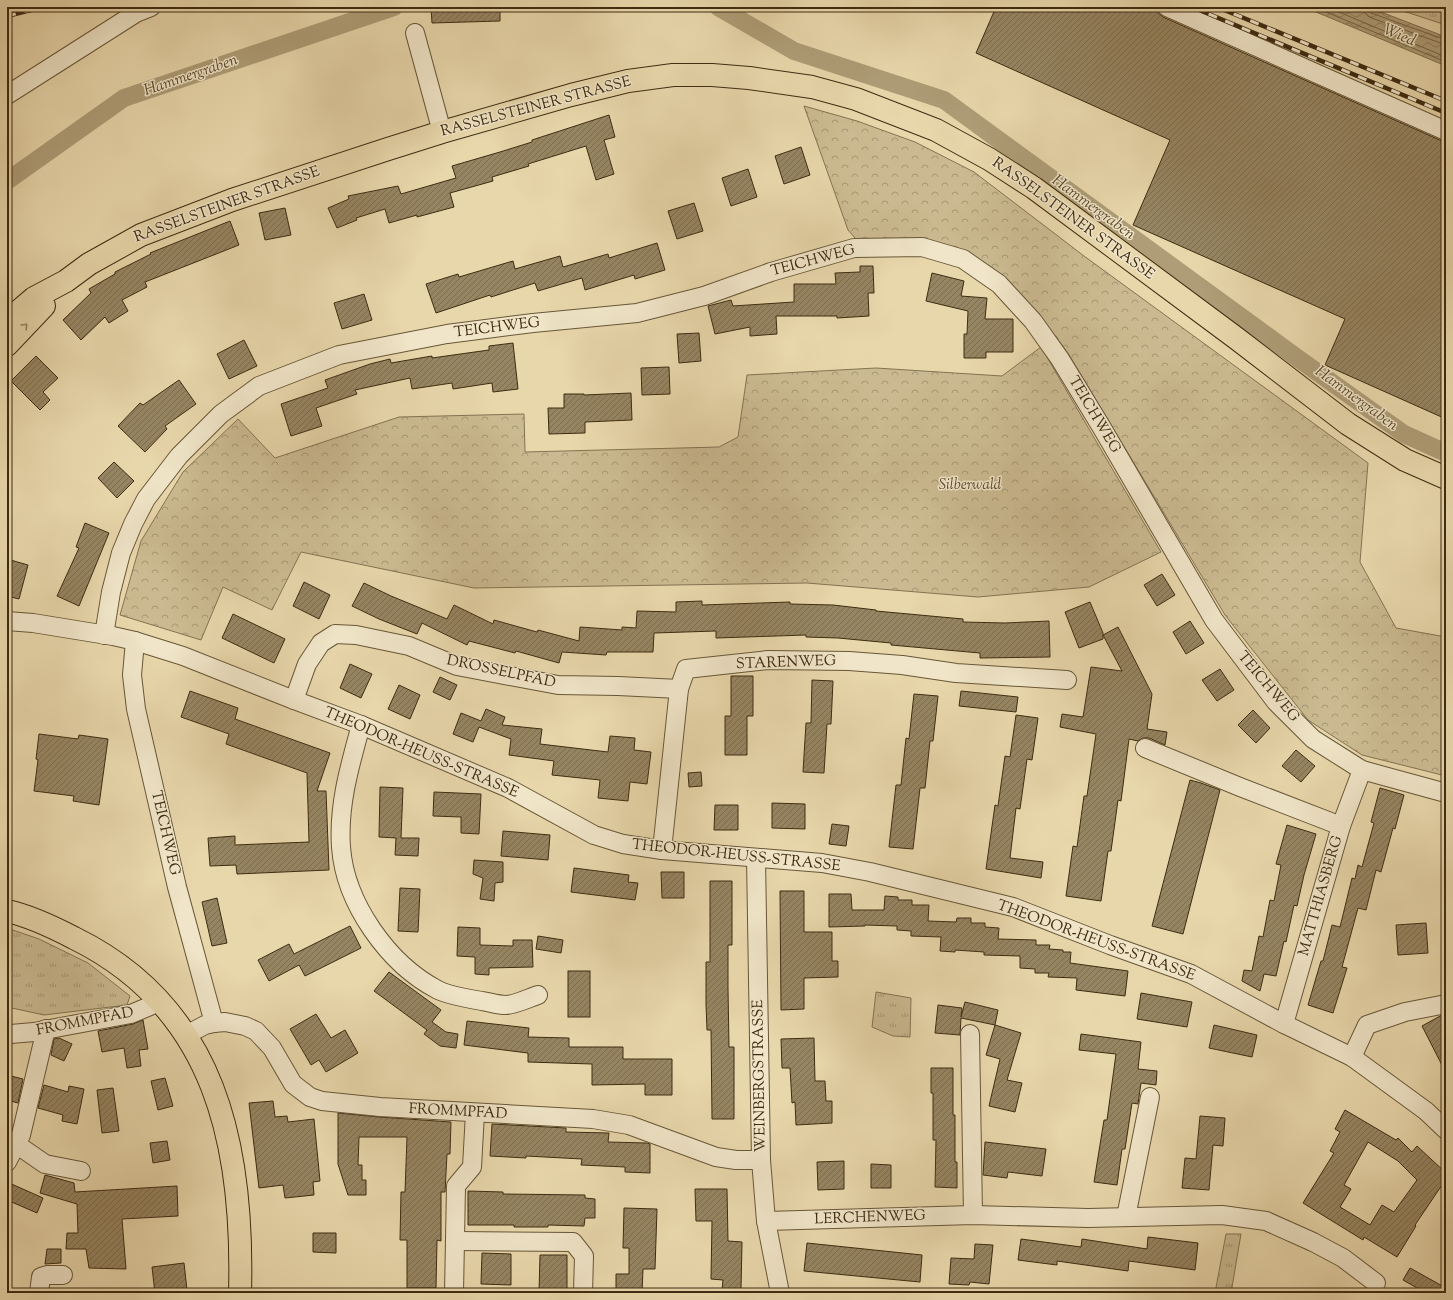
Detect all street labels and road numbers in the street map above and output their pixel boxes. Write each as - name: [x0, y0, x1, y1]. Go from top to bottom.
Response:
- street label: RASSELSTEINER STRASSE: [438, 71, 634, 143]
- street label: RASSELSTEINER STRASSE: [987, 153, 1159, 285]
- street label: RASSELSTEINER STRASSE: [131, 162, 323, 248]
- street label: TEICHWEG: [769, 240, 857, 282]
- street label: TEICHWEG: [453, 312, 541, 344]
- street label: TEICHWEG: [1063, 373, 1125, 457]
- street label: TEICHWEG: [1232, 647, 1304, 727]
- street label: DROSSELPFAD: [445, 650, 558, 694]
- street label: STARENWEG: [736, 651, 836, 675]
- street label: THEODOR-HEUSS-STRASSE: [320, 702, 522, 804]
- street label: TEICHWEG: [145, 789, 185, 877]
- street label: MATTHIASBERG: [1294, 833, 1348, 959]
- street label: THEODOR-HEUSS-STRASSE: [631, 835, 841, 877]
- street label: THEODOR-HEUSS-STRASSE: [994, 895, 1198, 987]
- street label: WEINBERGSTRASSE: [748, 999, 772, 1153]
- street label: FROMMPFAD: [35, 1002, 136, 1042]
- street label: FROMMPFAD: [408, 1099, 508, 1125]
- street label: LERCHENWEG: [814, 1206, 926, 1230]

